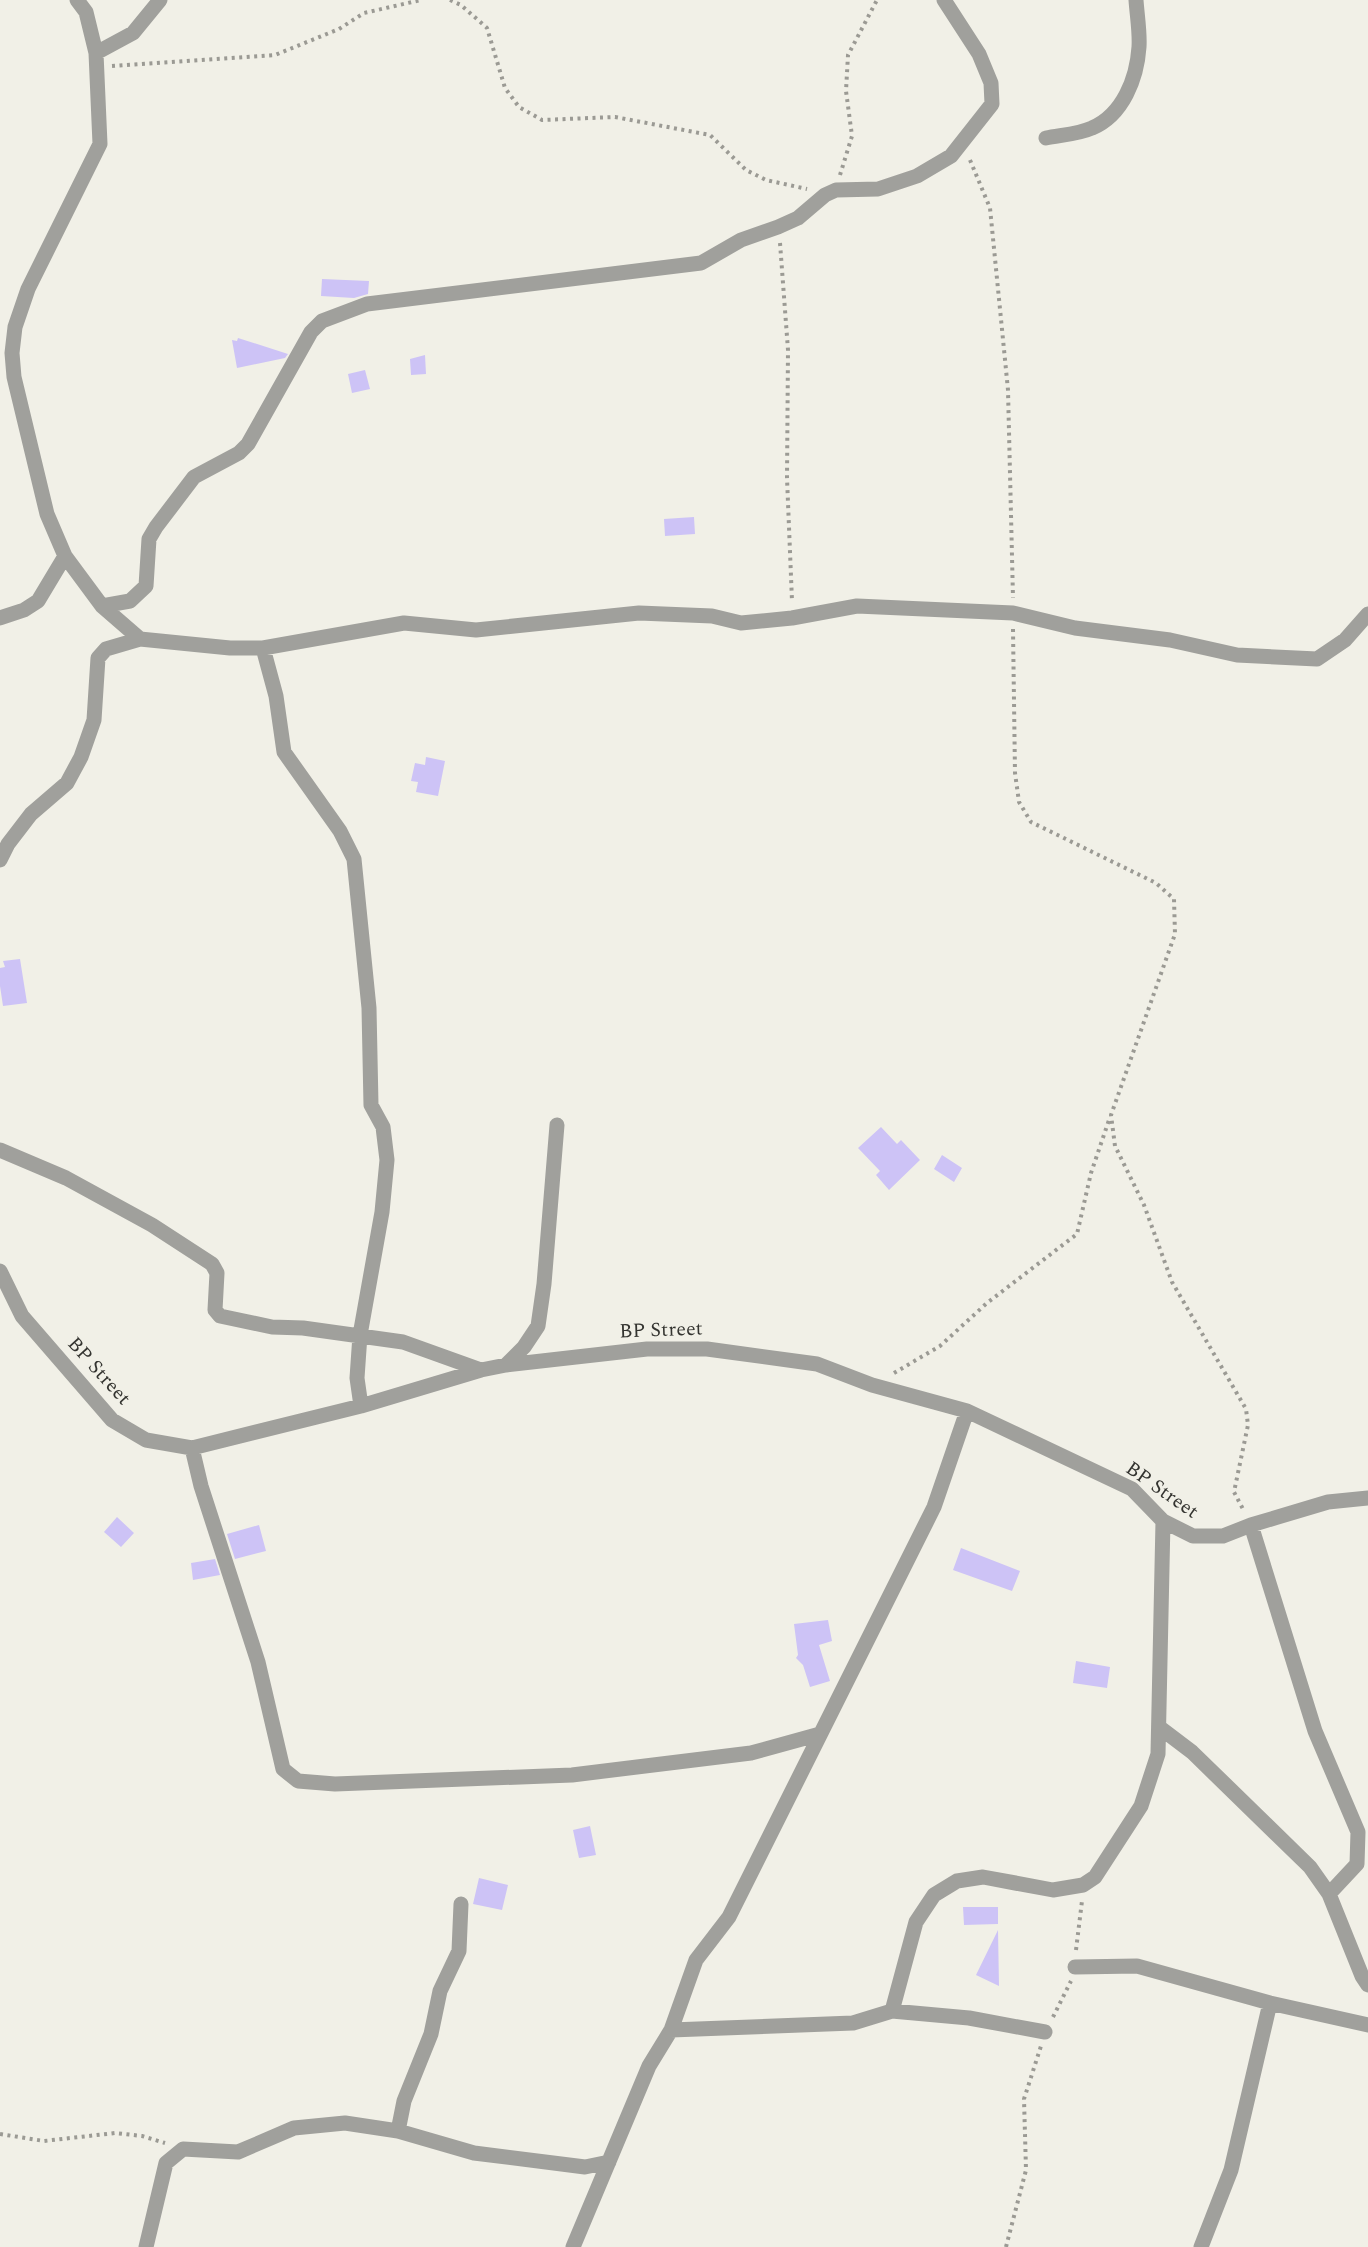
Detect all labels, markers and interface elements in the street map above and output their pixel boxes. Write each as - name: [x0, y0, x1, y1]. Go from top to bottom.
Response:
- street label: BP Street: [619, 1314, 703, 1346]
- street label: BP Street: [60, 1330, 138, 1412]
- street label: BP Street: [1119, 1454, 1205, 1526]

